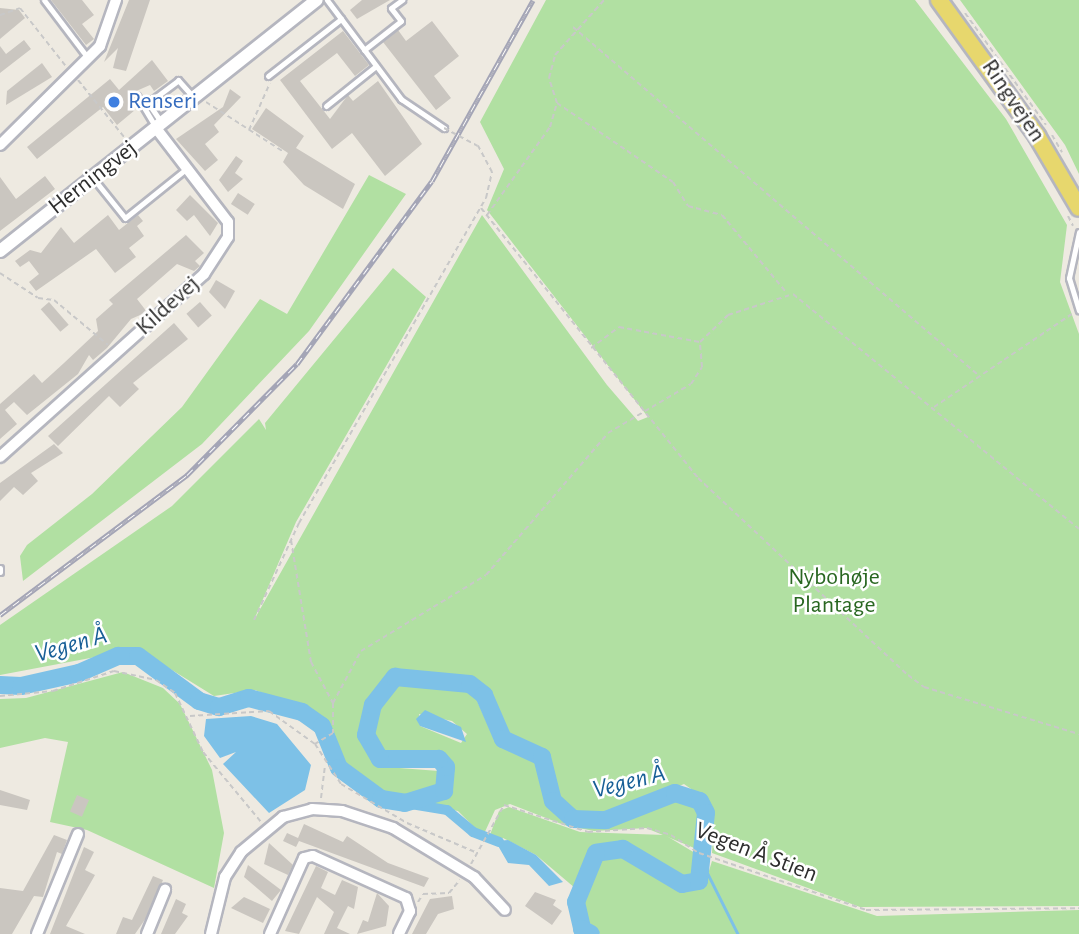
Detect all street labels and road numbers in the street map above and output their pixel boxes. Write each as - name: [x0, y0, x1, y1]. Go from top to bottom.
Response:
- street label: Ringvejen: [975, 54, 1051, 148]
- street label: Herningvej: [43, 135, 143, 221]
- street label: Kildevej: [130, 270, 206, 342]
- street label: Vegen Å Stien: [691, 817, 821, 889]

